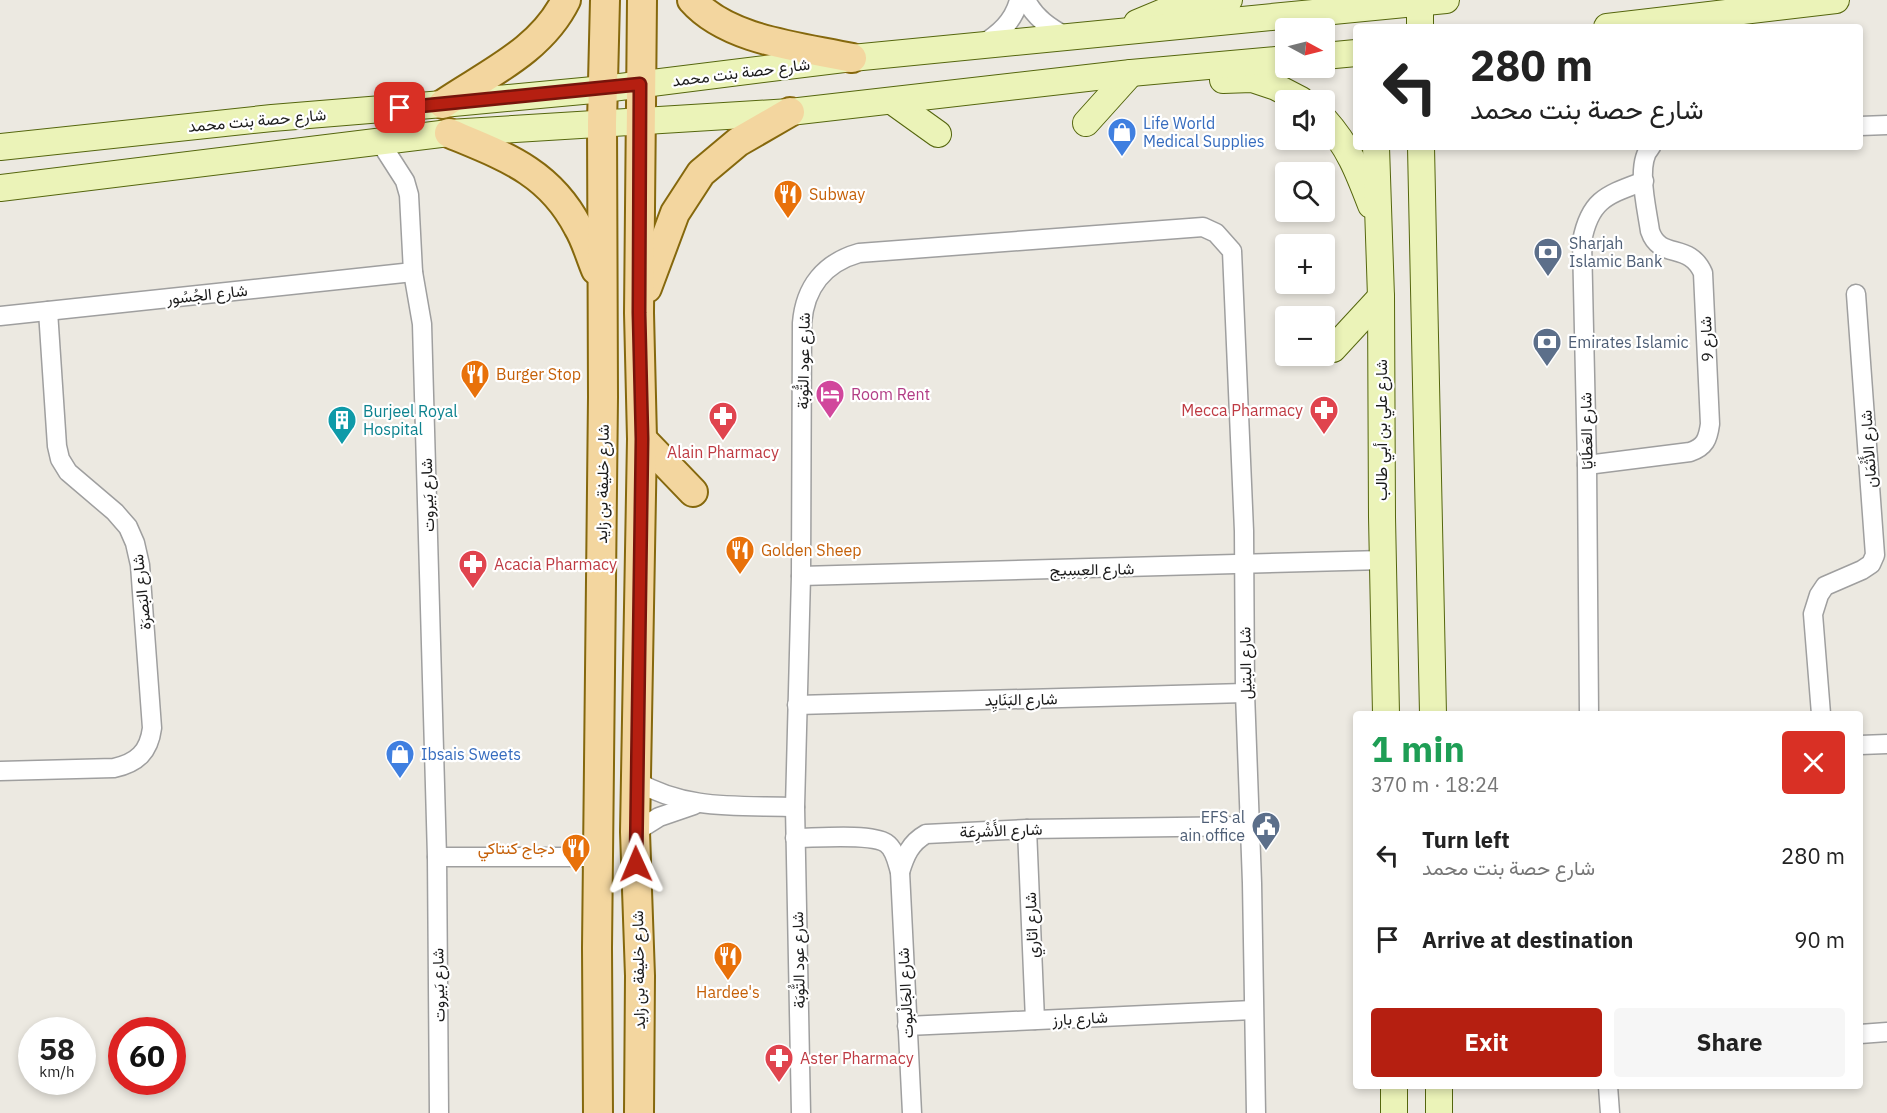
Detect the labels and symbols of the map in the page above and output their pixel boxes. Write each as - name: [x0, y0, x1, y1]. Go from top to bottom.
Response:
- north arrow: [1275, 18, 1335, 78]
- street label: شارع حصة بنت محمد: [671, 54, 811, 92]
- pin: [374, 82, 425, 133]
- street label: شارع حصة بنت محمد: [187, 104, 327, 138]
- place label: Life World Medical Supplies: [1143, 113, 1265, 151]
- shop icon: Life World Medical Supplies: [1106, 116, 1138, 158]
- restaurant icon: Subway: [772, 178, 804, 220]
- place label: Subway: [809, 184, 865, 204]
- place label: Sharjah Islamic Bank: [1569, 233, 1663, 271]
- bank icon: Sharjah Islamic Bank: [1532, 236, 1564, 278]
- street label: شارع الجُسُور: [165, 280, 249, 310]
- street label: شارع عود التُّوبَة: [792, 312, 816, 410]
- street label: شارع 9: [1695, 316, 1719, 362]
- bank icon: Emirates Islamic: [1531, 326, 1563, 368]
- place label: Emirates Islamic: [1568, 332, 1689, 352]
- restaurant icon: Burger Stop: [459, 358, 491, 400]
- street label: شارع علي بن أبي طالب: [1371, 359, 1395, 501]
- place label: Burger Stop: [496, 364, 581, 384]
- hotel icon: Room Rent: [814, 378, 846, 420]
- place label: Room Rent: [851, 384, 930, 404]
- street label: شارع العَطَايَا: [1575, 392, 1599, 470]
- pharmacy icon: Mecca Pharmacy: [1308, 394, 1340, 436]
- pharmacy icon: Alain Pharmacy: [707, 400, 739, 442]
- place label: Mecca Pharmacy: [1181, 400, 1303, 420]
- place label: Burjeel Royal Hospital: [363, 401, 458, 439]
- building icon: Burjeel Royal Hospital: [326, 404, 358, 446]
- street label: شارع الأَثْمَان: [1854, 409, 1883, 489]
- street label: شارع خليفة بن زايد: [591, 424, 615, 544]
- place label: Alain Pharmacy: [667, 442, 779, 462]
- street label: شارع بَيروت: [416, 458, 440, 532]
- restaurant icon: Golden Sheep: [724, 534, 756, 576]
- place label: Golden Sheep: [761, 540, 862, 560]
- pharmacy icon: Acacia Pharmacy: [457, 548, 489, 590]
- street label: شارع البَصرَة: [127, 553, 157, 631]
- place label: Acacia Pharmacy: [494, 554, 617, 574]
- street label: شارع العِسِيج: [1050, 558, 1135, 582]
- street label: شارع البتيل: [1234, 626, 1258, 699]
- street label: شارع البَنَايِد: [984, 688, 1058, 712]
- shop icon: Ibsais Sweets: [384, 738, 416, 780]
- place label: Ibsais Sweets: [421, 744, 521, 764]
- place label: EFS al ain office: [1180, 807, 1245, 845]
- public building icon: EFS al ain office: [1250, 810, 1282, 852]
- street label: شارع الأَشْرِعَة: [959, 817, 1043, 844]
- restaurant icon: دجاج كنتاكي: [560, 832, 592, 874]
- position arrow: [604, 832, 668, 896]
- place label: دجاج كنتاكي: [478, 838, 555, 862]
- street label: شارع اثاري: [1020, 892, 1046, 958]
- street label: شارع خليفة بن زايد: [627, 910, 651, 1030]
- street label: شارع عود التُّوبَة: [787, 911, 811, 1009]
- restaurant icon: Hardee's: [712, 940, 744, 982]
- street label: شارع الجَالْبوت: [893, 947, 919, 1039]
- street label: شارع بَيروت: [427, 948, 451, 1022]
- place label: Hardee's: [696, 982, 760, 1002]
- street label: شارع بارز: [1051, 1007, 1108, 1031]
- speed limit sign: 60: [108, 1017, 186, 1095]
- pharmacy icon: Aster Pharmacy: [763, 1042, 795, 1084]
- place label: Aster Pharmacy: [800, 1048, 914, 1068]

